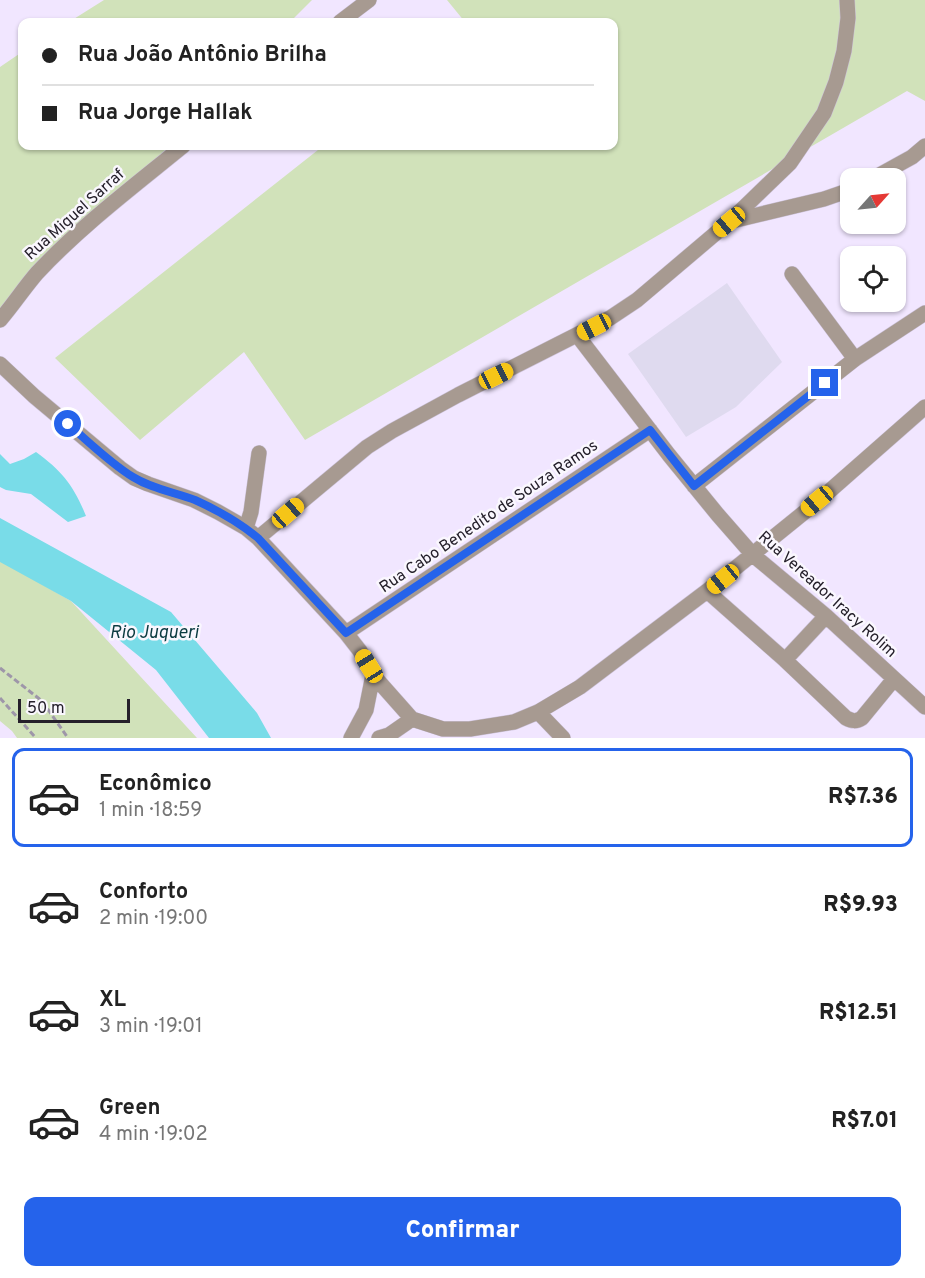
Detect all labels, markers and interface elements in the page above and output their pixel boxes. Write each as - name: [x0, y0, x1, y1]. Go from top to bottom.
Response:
- text: Rua João Antônio Brilha: [78, 42, 327, 69]
- text: Rua Jorge Hallak: [78, 100, 252, 127]
- street label: Rua Miguel Sarraf: [21, 165, 129, 265]
- north arrow: [840, 168, 906, 234]
- map controls: [840, 168, 906, 312]
- car: [709, 204, 749, 240]
- button: locate: [840, 246, 906, 312]
- car: [574, 311, 614, 343]
- car: [476, 360, 516, 392]
- route end: [811, 369, 838, 396]
- route start: [54, 410, 81, 437]
- street label: Rua Cabo Benedito de Souza Ramos: [376, 436, 602, 598]
- car: [797, 483, 837, 519]
- car: [269, 494, 307, 532]
- street label: Rua Vereador Iracy Rolim: [753, 527, 901, 663]
- car: [703, 561, 743, 597]
- water label: Rio Juqueri: [110, 622, 200, 645]
- car: [352, 646, 386, 686]
- scale bar: [18, 696, 130, 724]
- text: 50 m: [27, 699, 65, 719]
- icon: car: [27, 771, 81, 825]
- text: Econômico: [99, 771, 212, 798]
- text: R$7.36: [828, 784, 898, 811]
- text: 1 min · 18:59: [99, 798, 202, 824]
- icon: car: [27, 879, 81, 933]
- text: Conforto: [99, 879, 188, 906]
- text: R$9.93: [823, 892, 898, 919]
- text: 2 min · 19:00: [99, 906, 208, 932]
- icon: car: [27, 987, 81, 1041]
- text: XL: [99, 987, 126, 1014]
- text: R$12.51: [819, 1000, 898, 1027]
- text: 3 min · 19:01: [99, 1014, 203, 1040]
- icon: car: [27, 1095, 81, 1149]
- text: Green: [99, 1095, 161, 1122]
- text: R$7.01: [831, 1108, 898, 1135]
- text: 4 min · 19:02: [99, 1122, 208, 1148]
- button: Confirmar: [24, 1197, 901, 1266]

